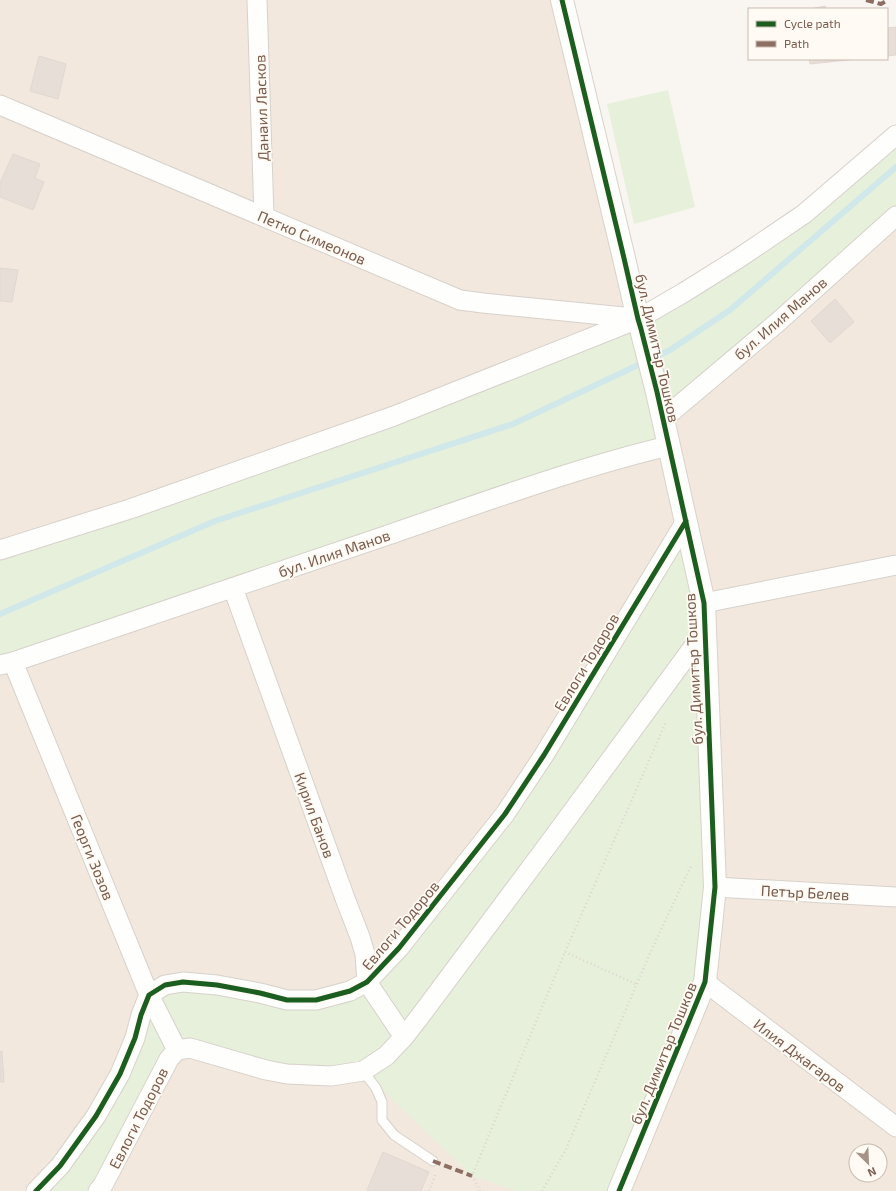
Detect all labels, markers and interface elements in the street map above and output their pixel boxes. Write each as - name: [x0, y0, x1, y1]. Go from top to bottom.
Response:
- legend: [748, 8, 888, 60]
- text: Cycle path: [784, 16, 841, 30]
- text: Path: [784, 36, 809, 50]
- street label: Данаил Ласков: [250, 54, 272, 162]
- street label: Петко Симеонов: [255, 206, 369, 268]
- street label: бул. Димитър Тошков: [631, 272, 684, 424]
- street label: бул. Илия Манов: [730, 273, 831, 364]
- street label: бул. Илия Манов: [276, 525, 393, 582]
- street label: бул. Димитър Тошков: [680, 593, 707, 745]
- street label: Евлоги Тодоров: [550, 610, 622, 714]
- street label: Кирил Банов: [291, 770, 339, 860]
- street label: Георги Зозов: [68, 811, 118, 903]
- street label: Евлоги Тодоров: [357, 877, 443, 973]
- street label: Петър Белев: [760, 881, 850, 903]
- street label: бул. Димитър Тошков: [626, 979, 701, 1127]
- street label: Илия Джагаров: [750, 1015, 850, 1095]
- street label: Евлоги Тодоров: [105, 1064, 171, 1172]
- north arrow: [848, 1143, 888, 1183]
- text: N: [866, 1165, 879, 1180]

